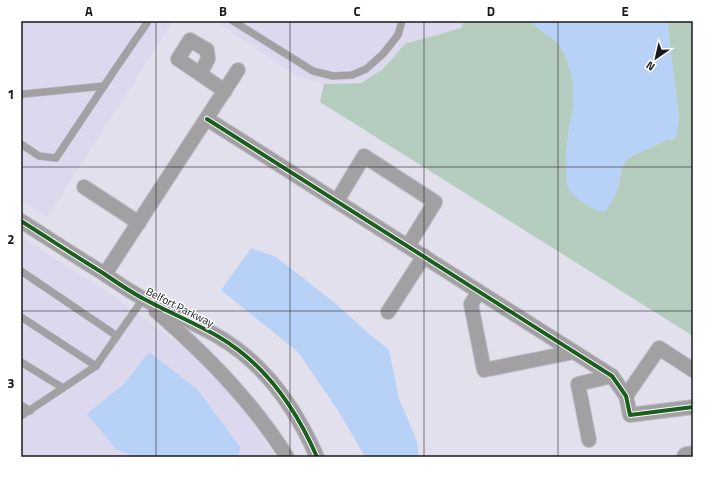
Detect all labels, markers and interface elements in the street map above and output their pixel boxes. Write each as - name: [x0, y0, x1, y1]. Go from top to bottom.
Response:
- text: A: [85, 1, 93, 21]
- text: B: [219, 1, 227, 21]
- text: C: [353, 1, 361, 21]
- text: D: [487, 1, 495, 21]
- text: E: [621, 1, 629, 21]
- north arrow: [636, 38, 676, 78]
- text: N: [643, 58, 658, 75]
- text: 1: [7, 84, 15, 104]
- text: 2: [7, 229, 15, 249]
- street label: Belfort Parkway: [143, 283, 217, 331]
- text: 3: [7, 373, 15, 393]

